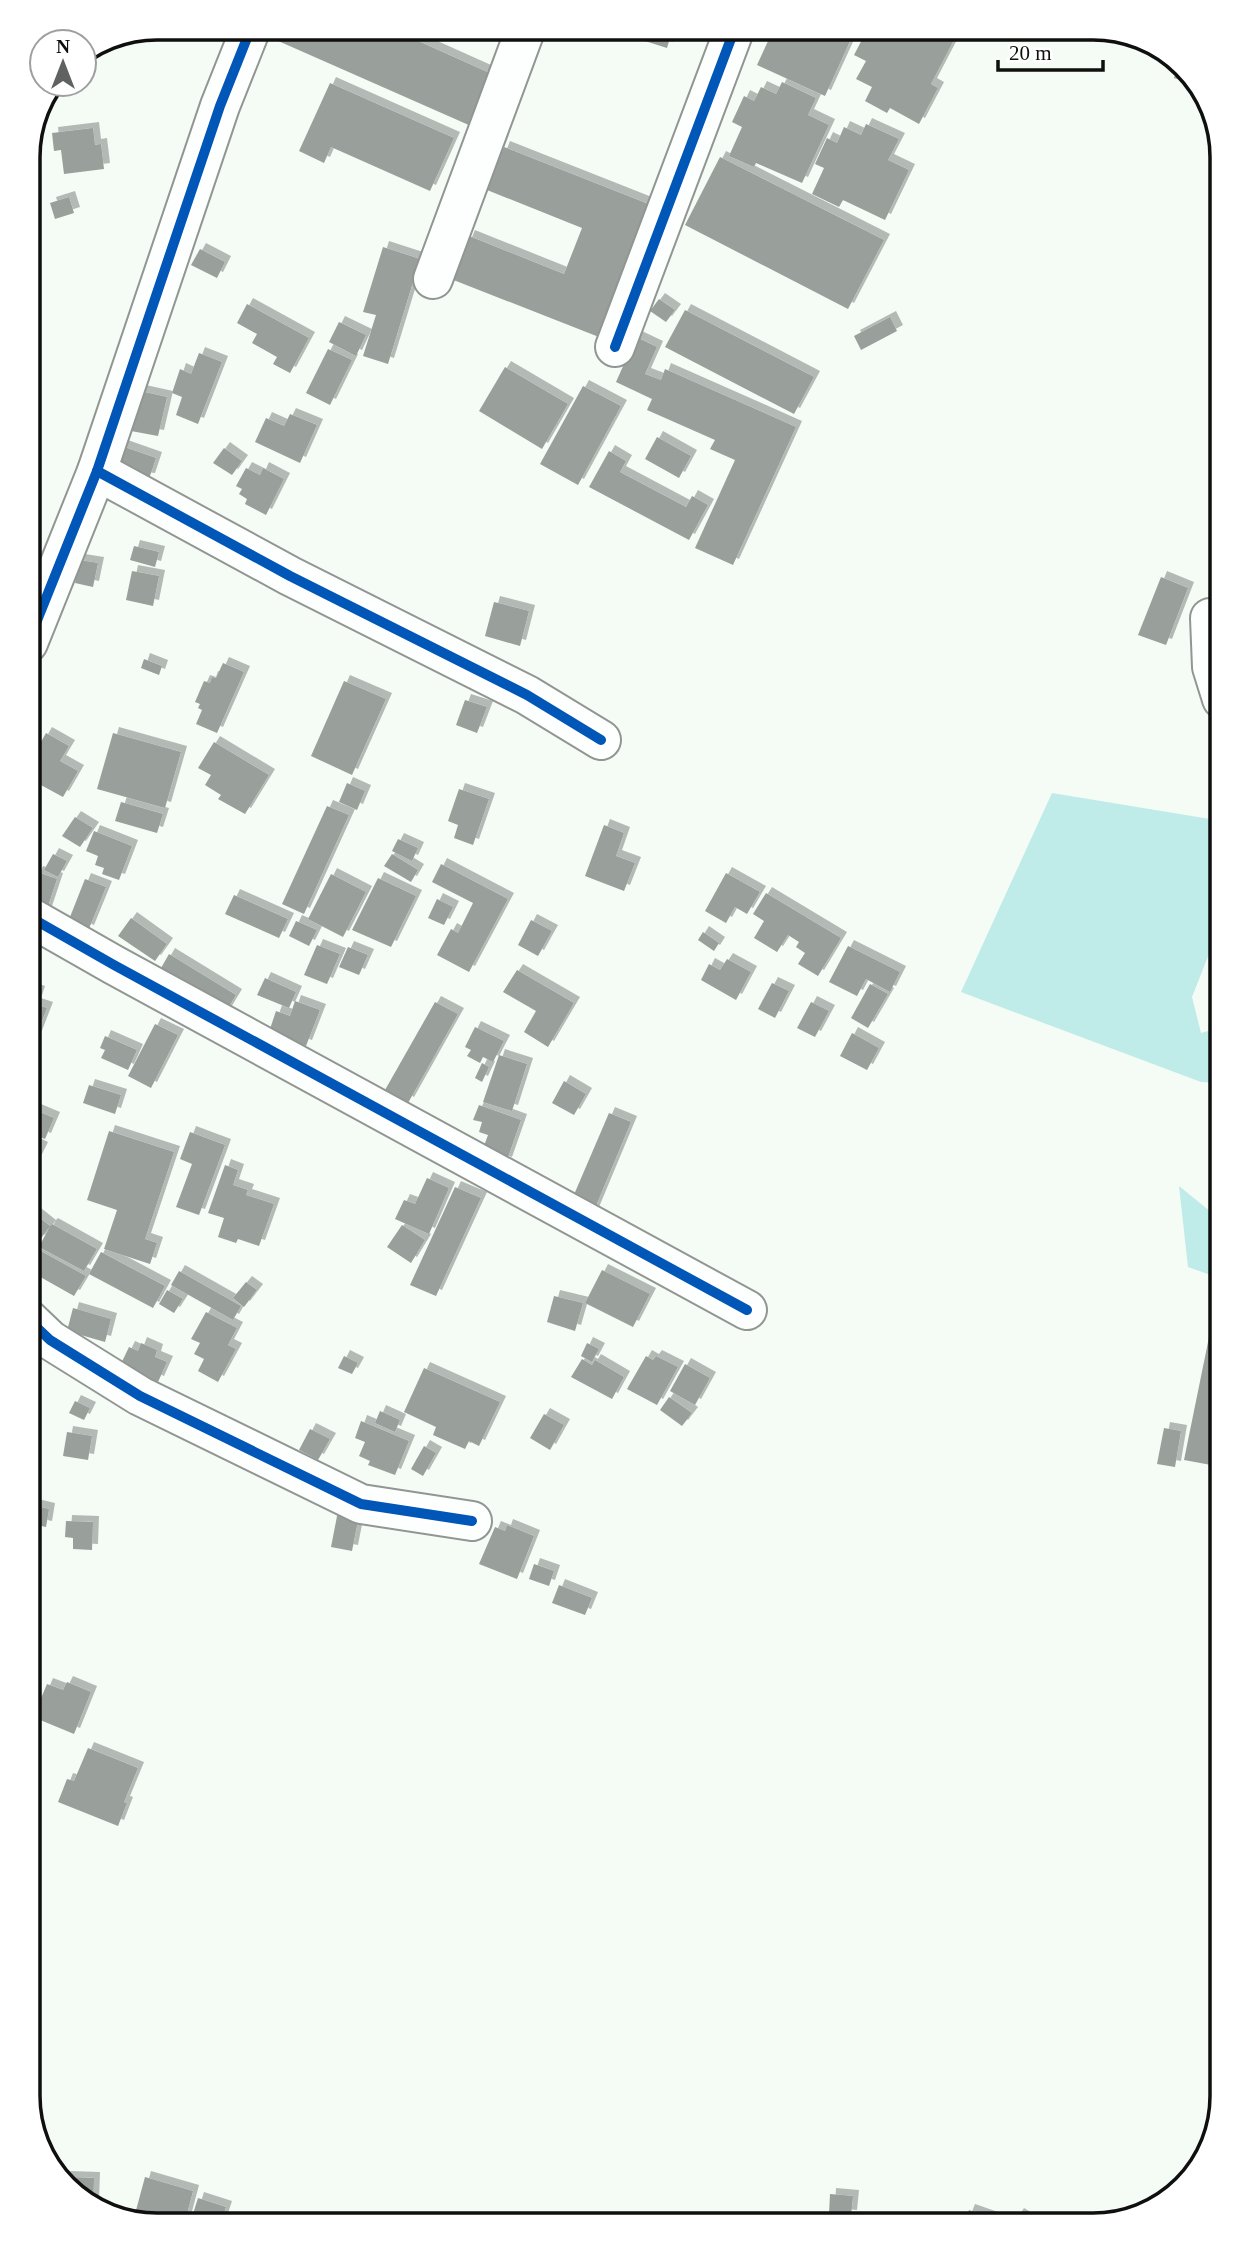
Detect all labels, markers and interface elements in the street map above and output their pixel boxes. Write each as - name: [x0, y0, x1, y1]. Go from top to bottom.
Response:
- north arrow: [28, 28, 98, 98]
- scale bar: [998, 28, 1103, 72]
- text: N: [56, 36, 70, 57]
- text: 20 m: [1009, 41, 1052, 65]

